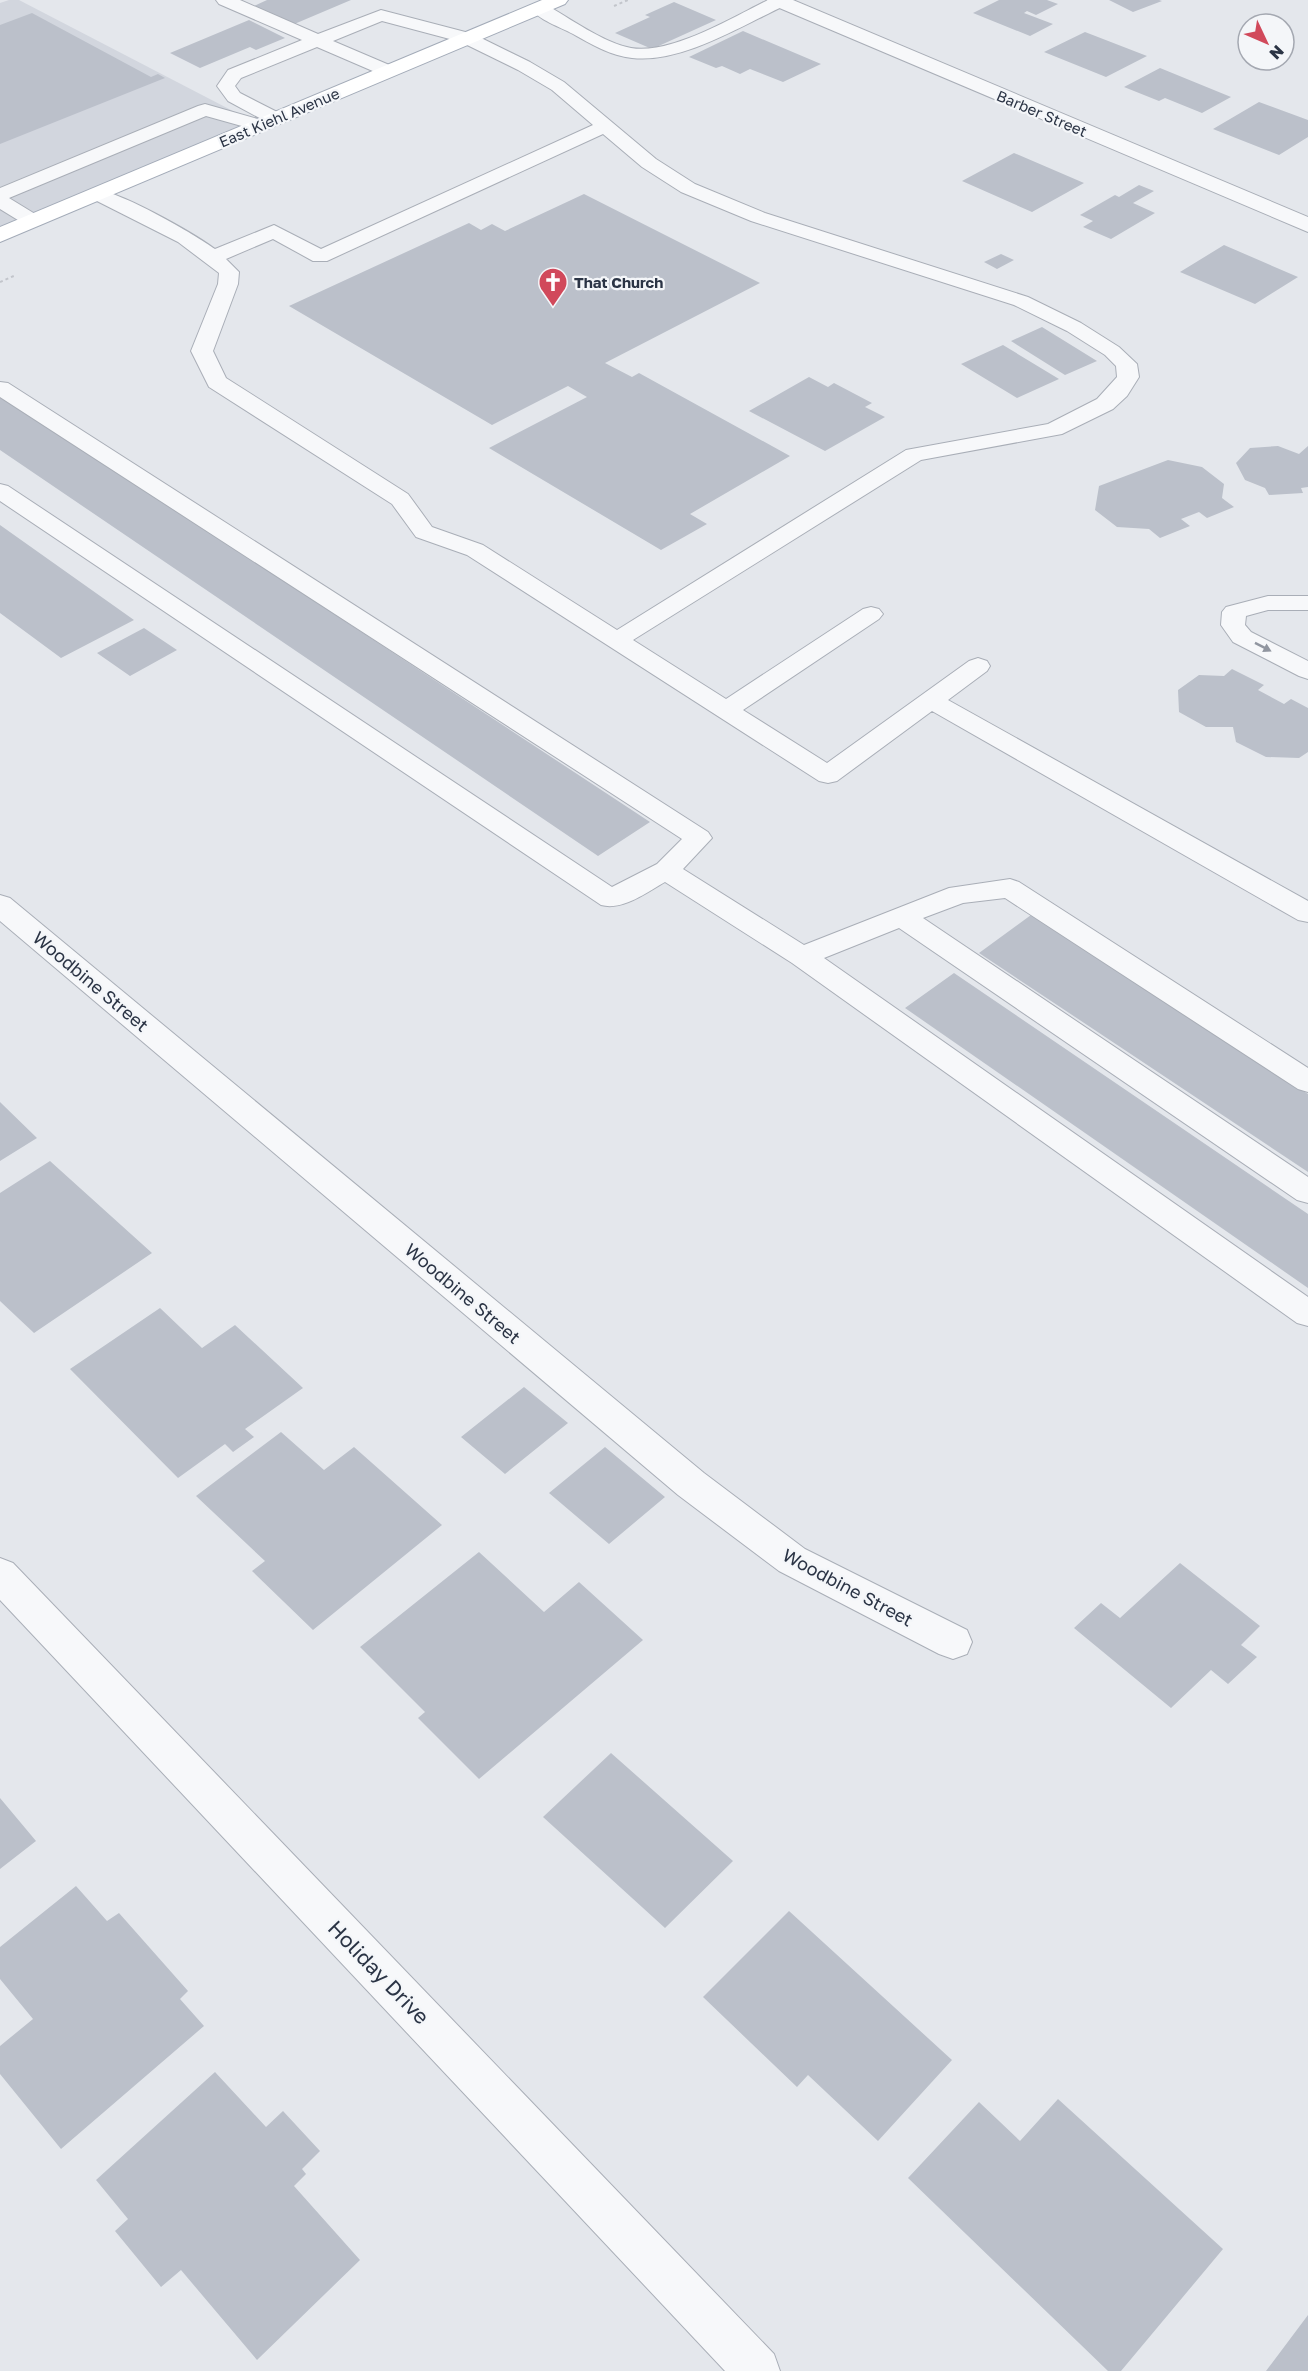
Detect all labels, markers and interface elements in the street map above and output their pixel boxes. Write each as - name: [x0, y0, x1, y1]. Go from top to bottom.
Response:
- north arrow: [1236, 12, 1296, 72]
- text: N: [1265, 41, 1288, 64]
- street label: East Kiehl Avenue: [216, 83, 342, 150]
- street label: Barber Street: [994, 86, 1090, 140]
- church icon: That Church: [537, 266, 569, 308]
- place label: That Church: [574, 273, 663, 291]
- one-way arrow: [1254, 643, 1271, 652]
- street label: Woodbine Street: [29, 926, 153, 1036]
- street label: Woodbine Street: [401, 1238, 525, 1348]
- street label: Woodbine Street: [779, 1543, 917, 1631]
- street label: Holiday Drive: [323, 1915, 435, 2029]

